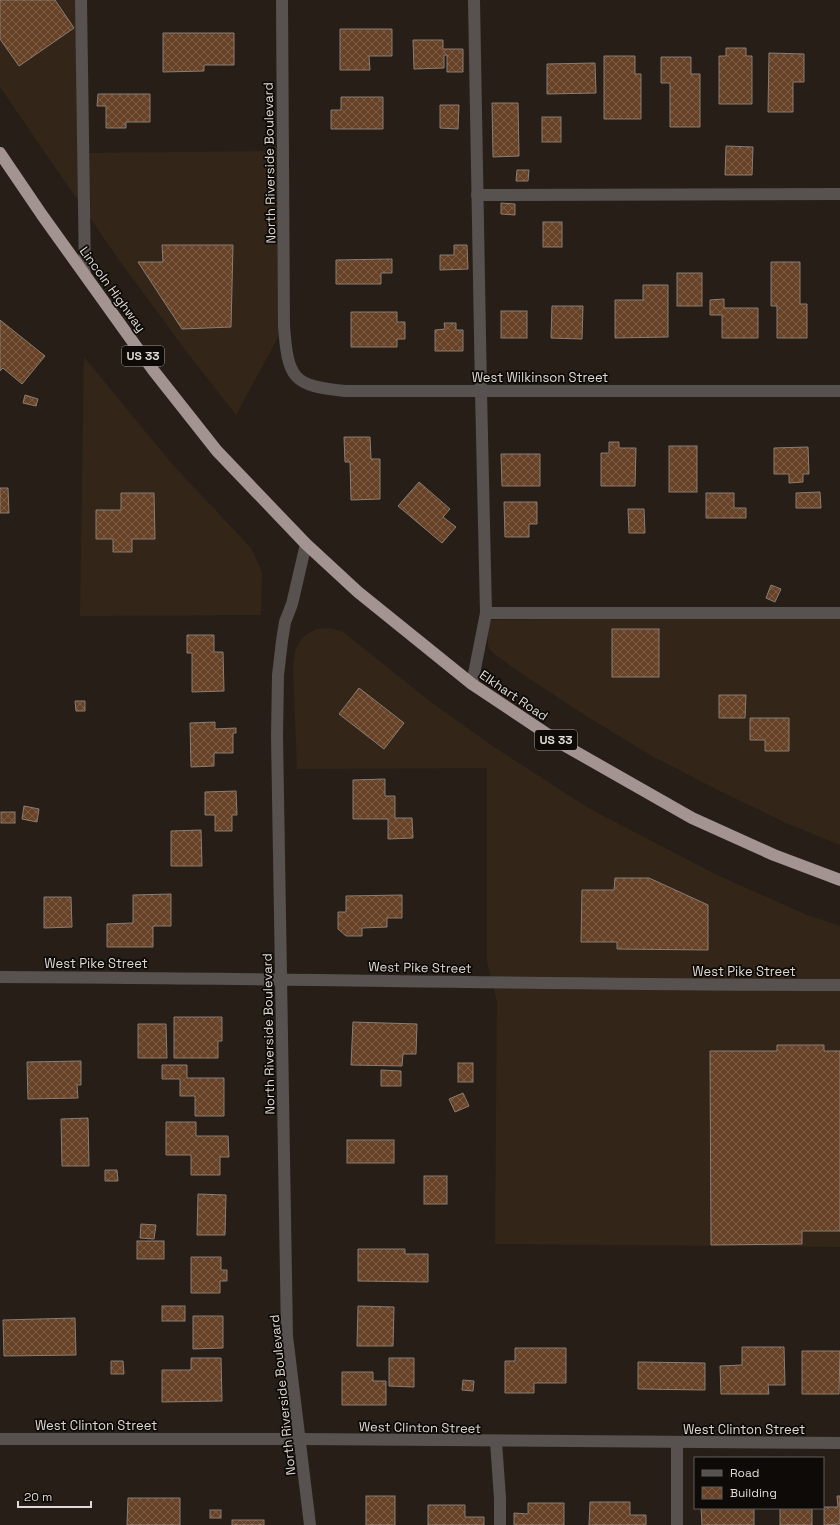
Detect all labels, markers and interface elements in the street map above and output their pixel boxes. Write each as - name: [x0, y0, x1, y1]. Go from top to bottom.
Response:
- street label: North Riverside Boulevard: [260, 82, 279, 244]
- street label: Lincoln Highway: [76, 243, 149, 336]
- road number: US 33: [122, 346, 164, 366]
- street label: West Wilkinson Street: [472, 369, 608, 386]
- street label: Elkhart Road: [476, 666, 551, 725]
- road number: US 33: [535, 730, 577, 750]
- street label: North Riverside Boulevard: [259, 953, 278, 1115]
- street label: West Pike Street: [44, 955, 148, 972]
- street label: West Pike Street: [368, 958, 472, 977]
- street label: West Pike Street: [692, 963, 796, 980]
- street label: North Riverside Boulevard: [266, 1314, 299, 1476]
- street label: West Clinton Street: [35, 1417, 157, 1434]
- street label: West Clinton Street: [359, 1418, 481, 1437]
- street label: West Clinton Street: [683, 1421, 805, 1438]
- legend: [694, 1457, 824, 1509]
- text: Road: [730, 1465, 759, 1481]
- scale bar: [18, 1483, 91, 1509]
- text: Building: [730, 1485, 777, 1501]
- text: 20 m: [24, 1489, 52, 1505]

